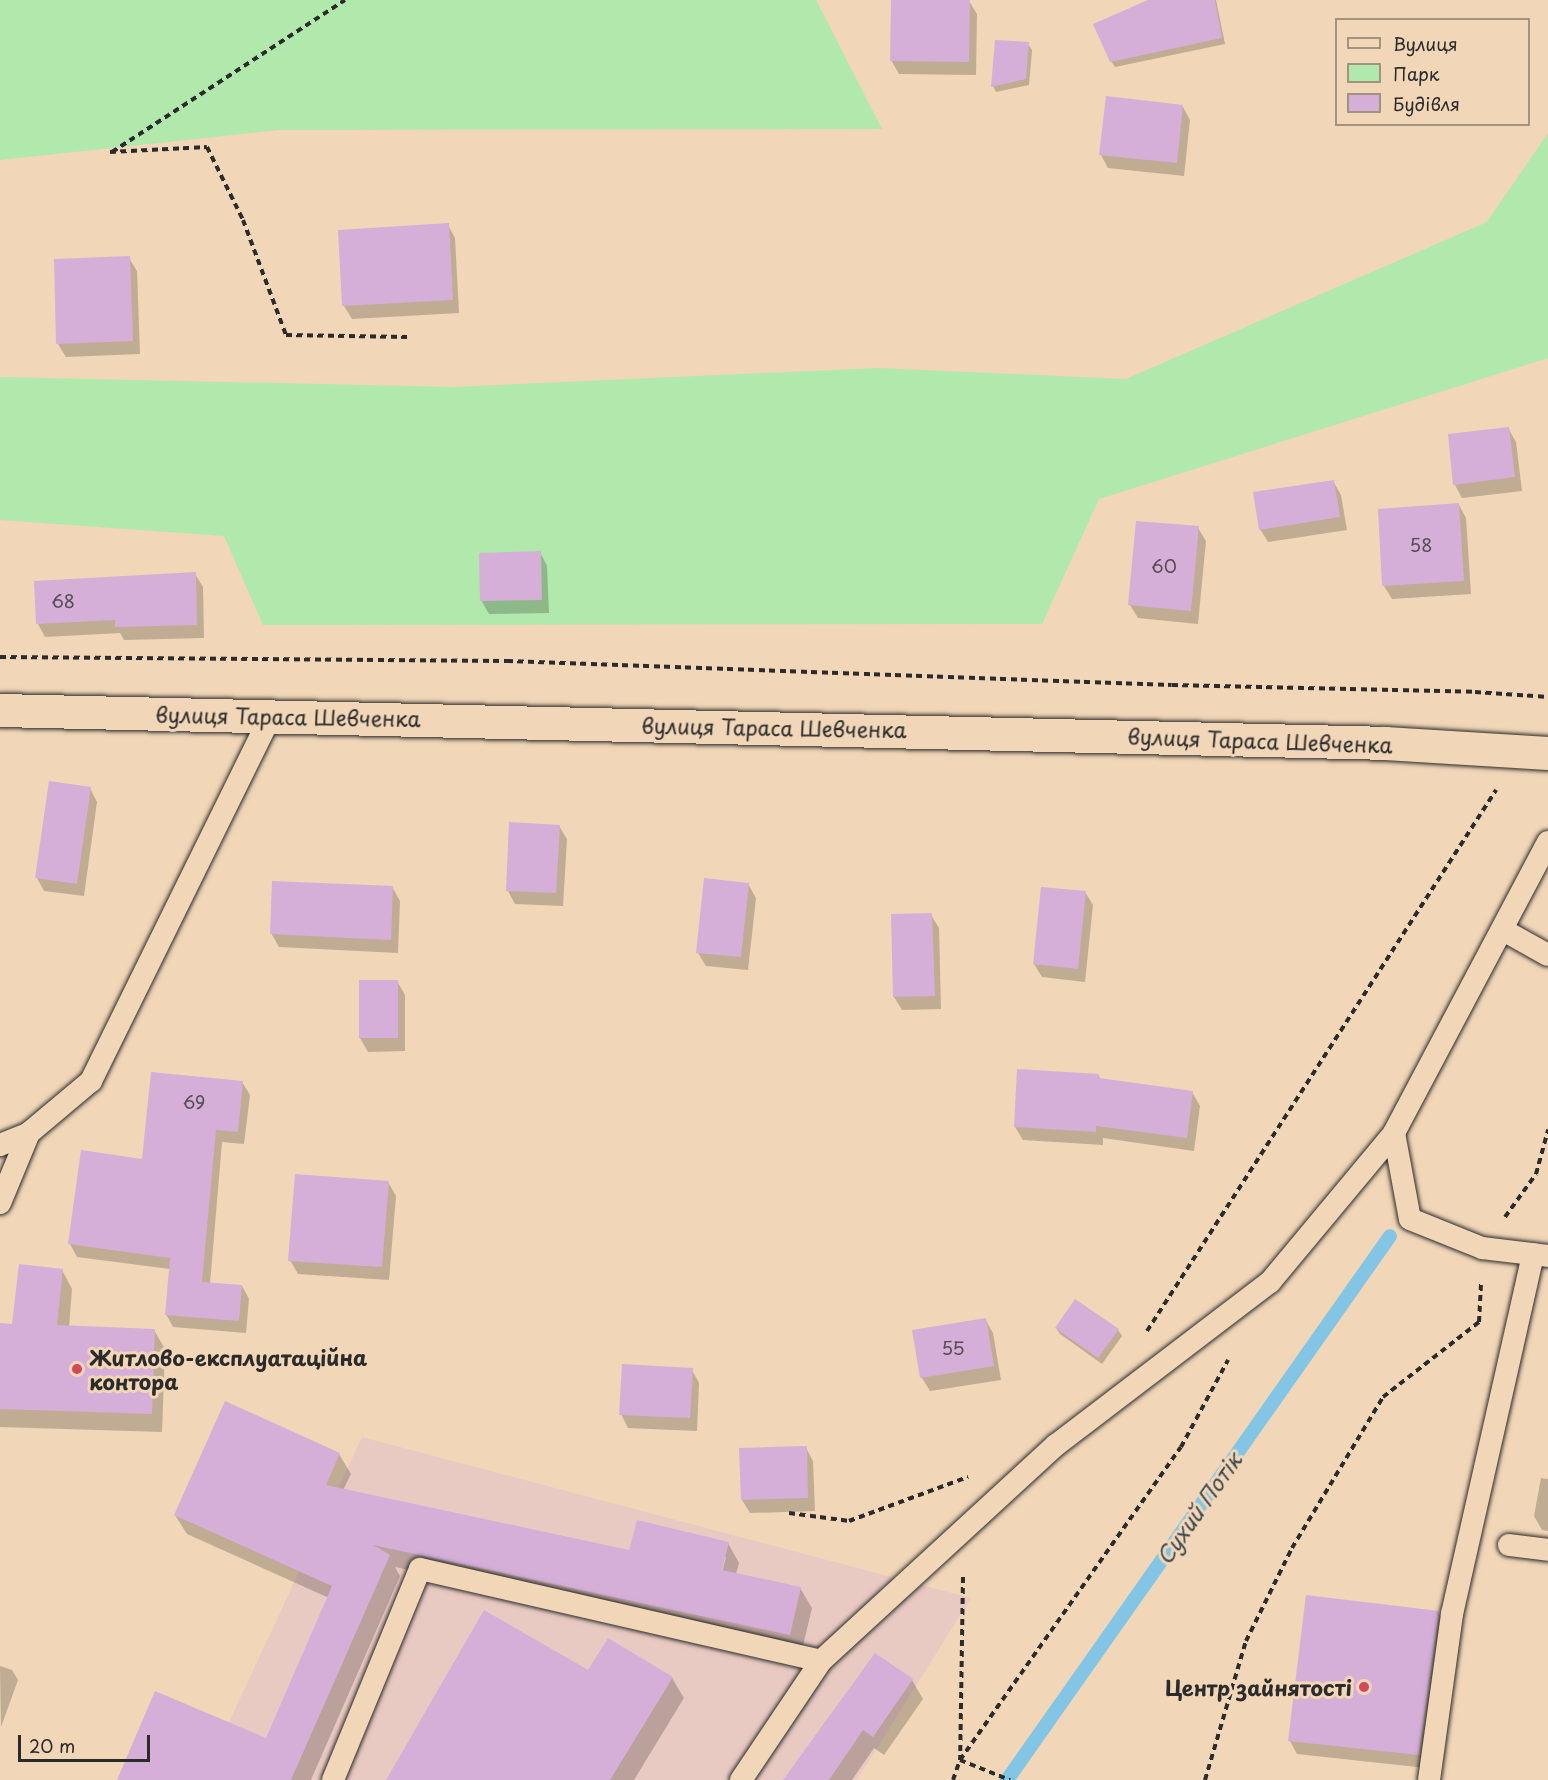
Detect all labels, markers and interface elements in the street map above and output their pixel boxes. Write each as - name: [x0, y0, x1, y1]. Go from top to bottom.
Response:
- legend: [1335, 18, 1530, 126]
- text: Вулиця: [1393, 30, 1458, 57]
- text: Парк: [1393, 60, 1439, 87]
- text: Будівля: [1393, 90, 1460, 117]
- house number: 58: [1410, 534, 1432, 556]
- house number: 60: [1151, 555, 1177, 577]
- house number: 68: [51, 590, 75, 612]
- street label: вулиця Тараса Шевченка: [154, 701, 422, 731]
- street label: вулиця Тараса Шевченка: [640, 712, 908, 742]
- street label: вулиця Тараса Шевченка: [1126, 723, 1394, 757]
- house number: 69: [183, 1091, 205, 1113]
- house number: 55: [941, 1337, 965, 1359]
- place label: Житлово-експлуатаційна контора: [89, 1344, 367, 1394]
- marker: Житлово-експлуатаційна контора: [70, 1362, 84, 1376]
- water label: Сухий Потік: [1150, 1447, 1246, 1569]
- place label: Центр зайнятості: [1163, 1674, 1352, 1700]
- marker: Центр зайнятості: [1357, 1680, 1371, 1694]
- scale bar: [21, 1723, 153, 1761]
- text: 20 m: [29, 1732, 75, 1759]

